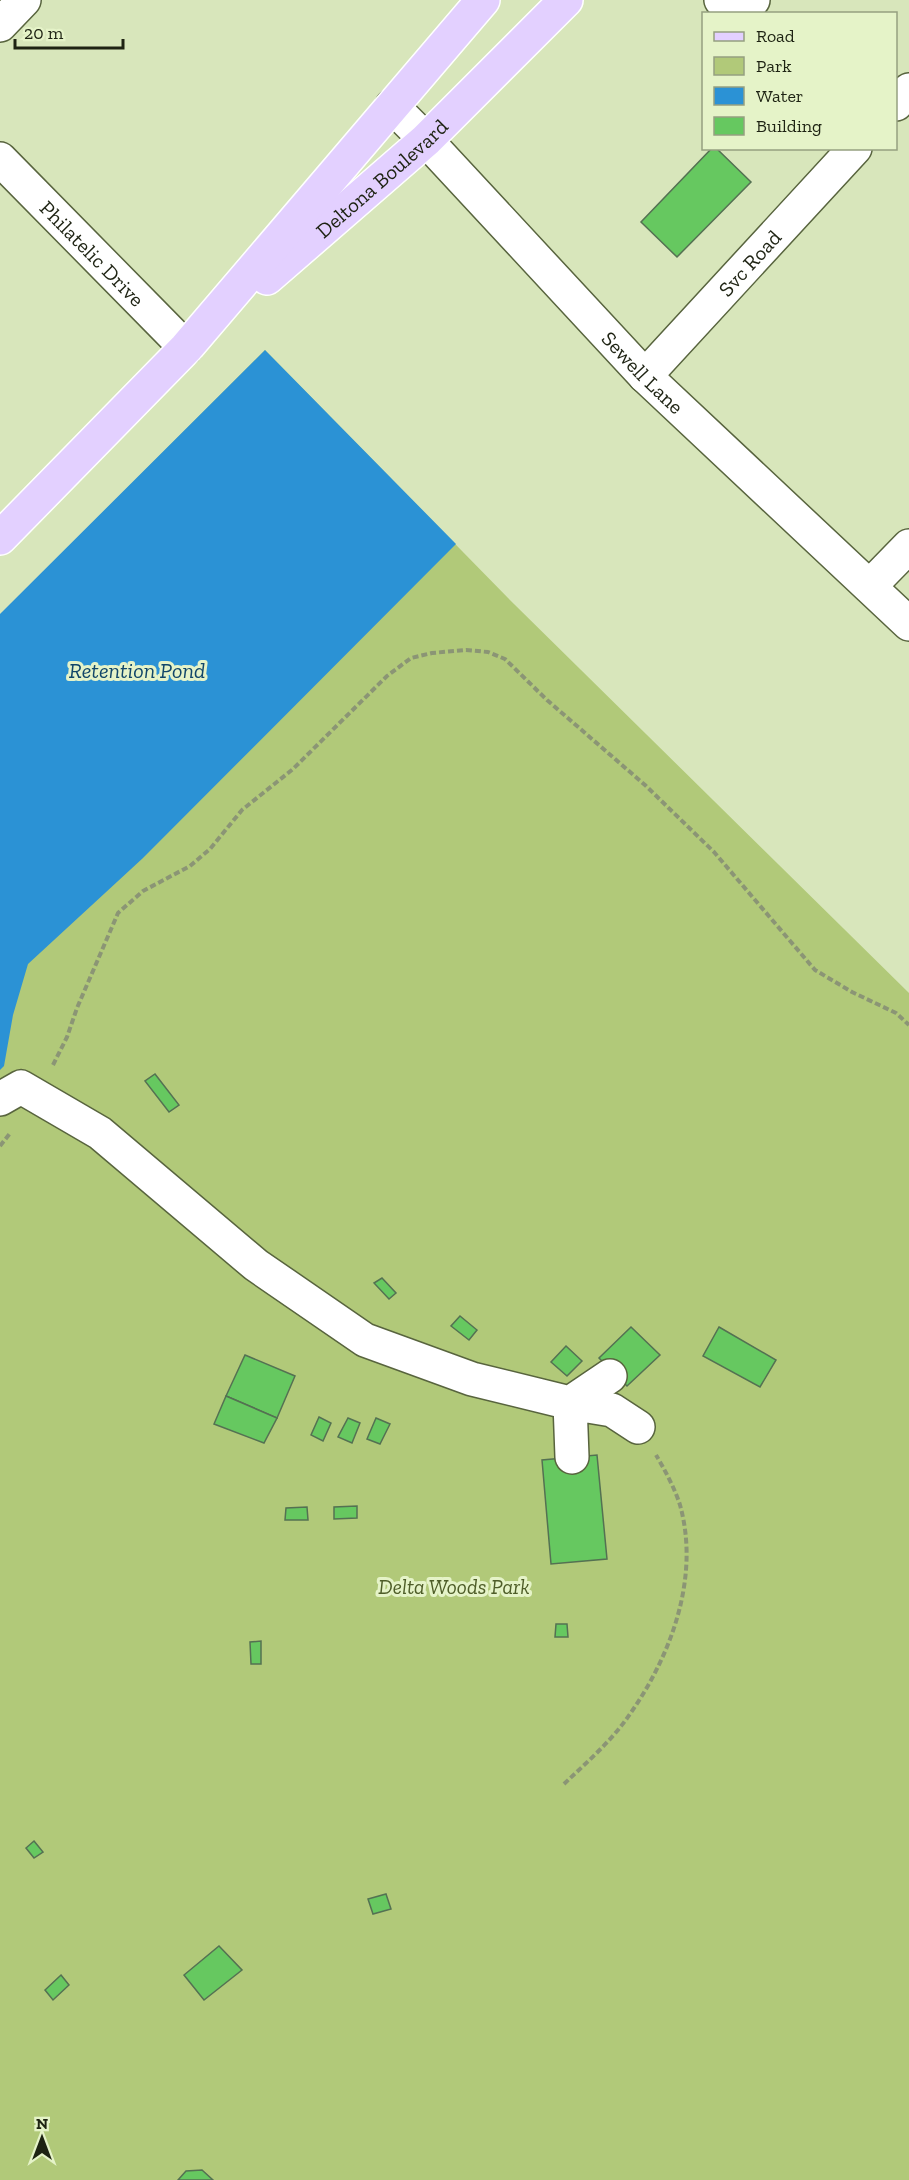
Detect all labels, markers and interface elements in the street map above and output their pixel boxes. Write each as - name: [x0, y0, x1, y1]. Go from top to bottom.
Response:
- scale bar: [15, 12, 123, 50]
- legend: [702, 12, 897, 150]
- text: 20 m: [24, 22, 64, 44]
- text: Road: [756, 25, 795, 47]
- text: Park: [756, 55, 792, 77]
- text: Water: [756, 85, 803, 107]
- street label: Deltona Boulevard: [310, 113, 453, 243]
- text: Building: [756, 115, 822, 137]
- street label: Philatelic Drive: [35, 195, 150, 311]
- street label: Svc Road: [713, 224, 786, 301]
- street label: Sewell Lane: [597, 326, 689, 419]
- water label: Retention Pond: [69, 657, 205, 684]
- park label: Delta Woods Park: [378, 1574, 530, 1599]
- north arrow: [12, 2108, 72, 2168]
- text: N: [36, 2114, 48, 2133]

